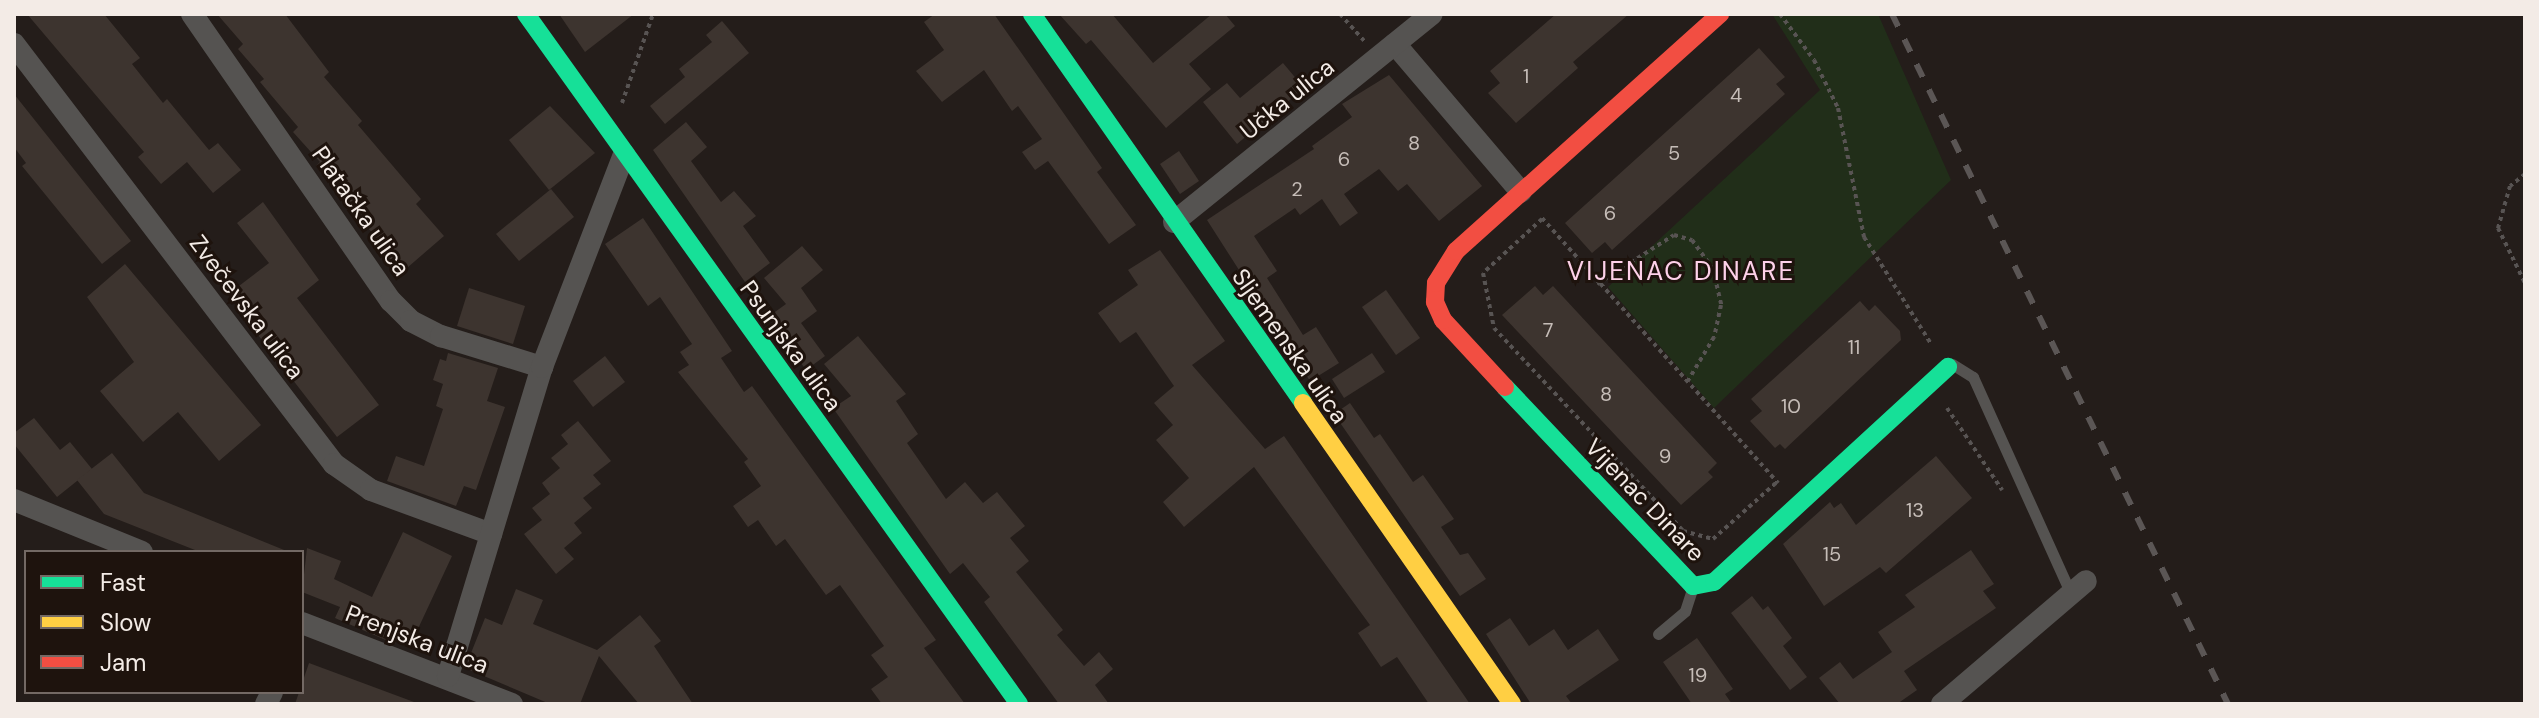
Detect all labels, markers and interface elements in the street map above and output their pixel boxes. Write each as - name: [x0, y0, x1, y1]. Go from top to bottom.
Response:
- street label: Učka ulica: [1234, 52, 1340, 146]
- house number: 1: [1523, 64, 1529, 88]
- house number: 4: [1730, 83, 1742, 107]
- house number: 8: [1408, 131, 1420, 155]
- street label: Platačka ulica: [306, 141, 416, 281]
- house number: 5: [1668, 141, 1680, 165]
- house number: 6: [1338, 147, 1350, 171]
- house number: 2: [1291, 177, 1303, 201]
- house number: 6: [1604, 201, 1616, 225]
- street label: Zvečevska ulica: [184, 229, 310, 385]
- district label: VIJENAC DINARE: [1567, 256, 1795, 288]
- street label: Sljemenska ulica: [1226, 263, 1354, 429]
- street label: Psunjska ulica: [734, 275, 848, 417]
- house number: 7: [1543, 318, 1553, 342]
- house number: 11: [1848, 335, 1860, 359]
- house number: 8: [1600, 382, 1612, 406]
- house number: 10: [1781, 394, 1801, 418]
- street label: Vijenac Dinare: [1579, 433, 1711, 567]
- house number: 9: [1659, 444, 1671, 468]
- house number: 13: [1906, 498, 1924, 522]
- house number: 15: [1823, 542, 1841, 566]
- legend: [24, 550, 304, 694]
- text: Fast: [100, 567, 146, 598]
- street label: Prenjska ulica: [341, 599, 493, 679]
- text: Slow: [100, 607, 151, 638]
- text: Jam: [100, 647, 146, 678]
- house number: 19: [1689, 663, 1707, 687]

